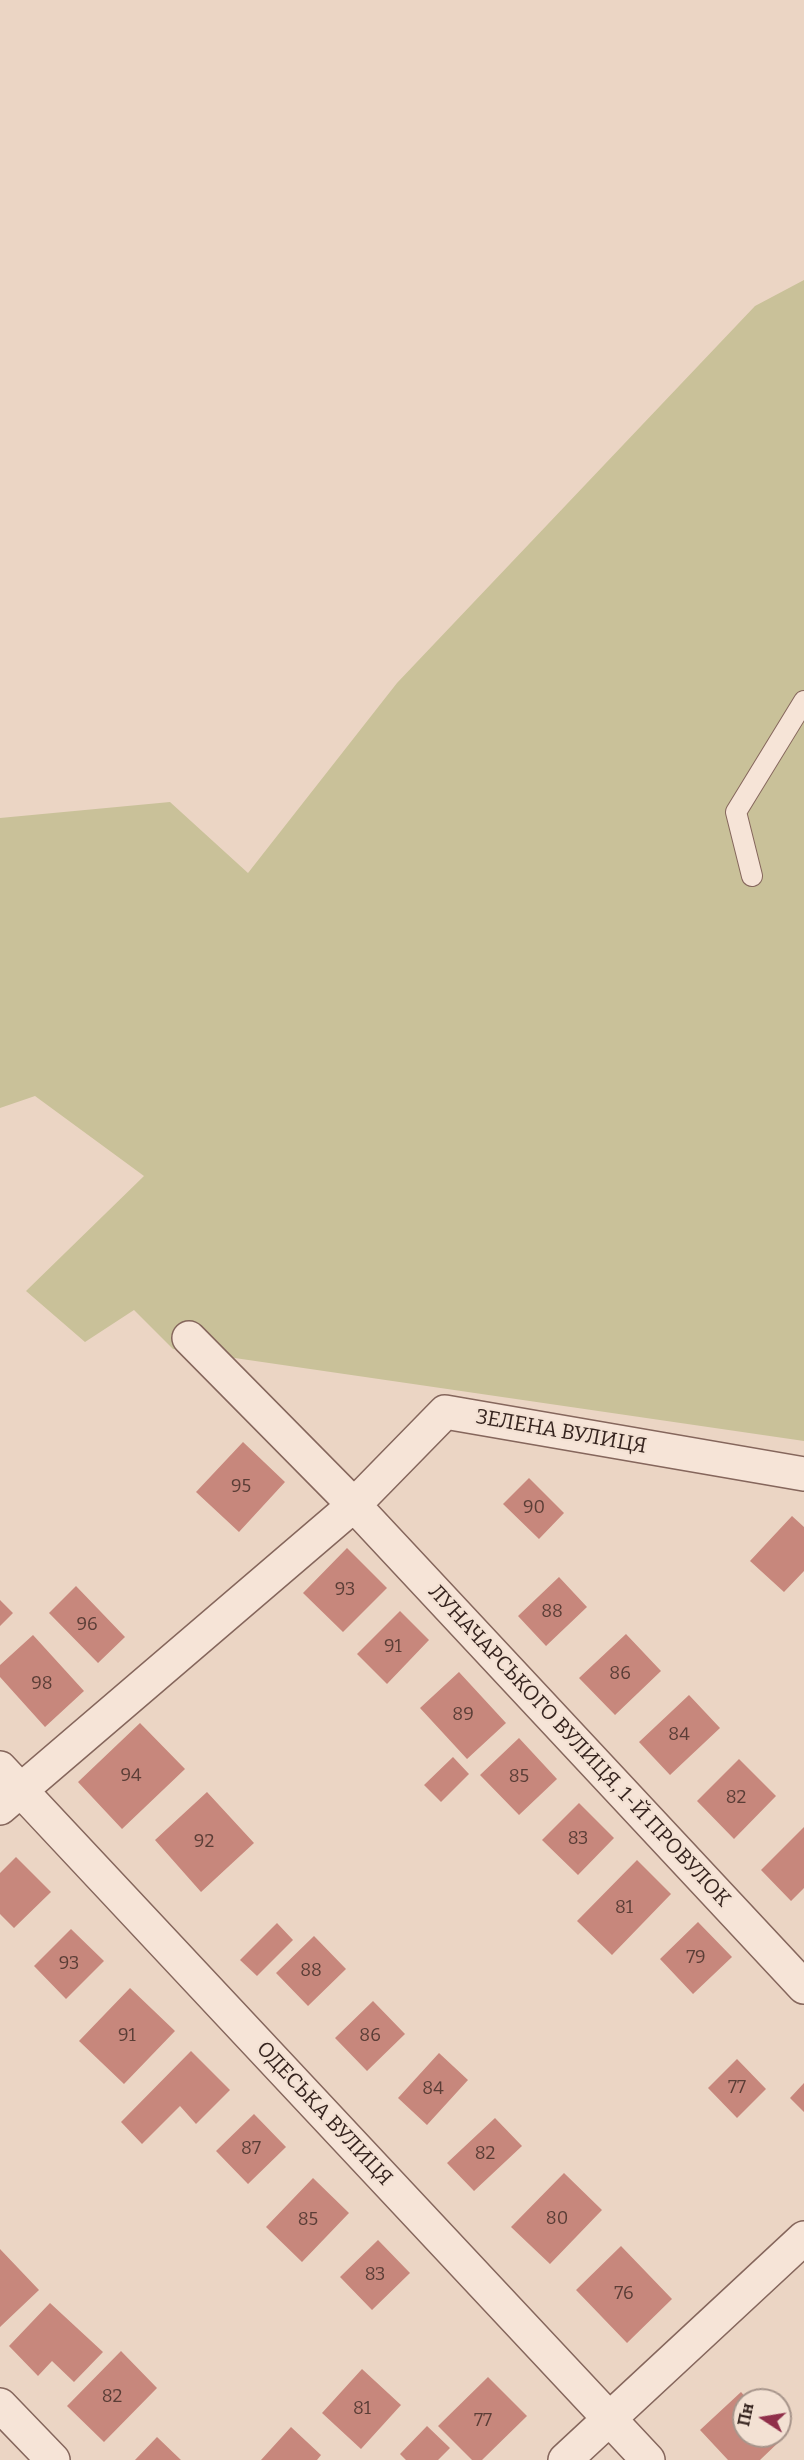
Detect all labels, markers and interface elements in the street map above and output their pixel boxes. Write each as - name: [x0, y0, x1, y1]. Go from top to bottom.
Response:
- street label: ЗЕЛЕНА ВУЛИЦЯ: [474, 1405, 648, 1459]
- house number: 95: [231, 1476, 251, 1498]
- house number: 90: [523, 1497, 545, 1519]
- house number: 93: [335, 1579, 355, 1601]
- street label: ЛУНАЧАРСЬКОГО ВУЛИЦЯ, 1-Й ПРОВУЛОК: [423, 1580, 735, 1912]
- house number: 88: [541, 1601, 563, 1623]
- house number: 96: [76, 1614, 98, 1636]
- house number: 91: [384, 1636, 402, 1658]
- house number: 86: [609, 1663, 631, 1685]
- house number: 98: [31, 1673, 53, 1695]
- house number: 89: [452, 1704, 474, 1726]
- house number: 84: [668, 1724, 690, 1746]
- house number: 94: [120, 1765, 142, 1787]
- house number: 85: [509, 1766, 529, 1788]
- house number: 82: [726, 1787, 746, 1809]
- house number: 83: [568, 1828, 588, 1850]
- house number: 92: [194, 1831, 214, 1853]
- house number: 81: [615, 1897, 633, 1919]
- house number: 79: [686, 1947, 706, 1969]
- house number: 93: [59, 1953, 79, 1975]
- house number: 88: [300, 1960, 322, 1982]
- house number: 91: [118, 2025, 136, 2047]
- house number: 86: [359, 2025, 381, 2047]
- street label: ОДЕСЬКА ВУЛИЦЯ: [251, 2037, 397, 2191]
- house number: 77: [728, 2077, 746, 2099]
- house number: 84: [422, 2078, 444, 2100]
- house number: 87: [241, 2138, 261, 2160]
- house number: 82: [475, 2143, 495, 2165]
- house number: 80: [546, 2208, 568, 2230]
- house number: 85: [298, 2209, 318, 2231]
- house number: 83: [365, 2264, 385, 2286]
- house number: 76: [614, 2283, 634, 2305]
- house number: 82: [102, 2386, 122, 2408]
- north arrow: [732, 2388, 792, 2448]
- house number: 81: [353, 2398, 371, 2420]
- text: Пн: [734, 2401, 758, 2428]
- house number: 77: [474, 2410, 492, 2432]

